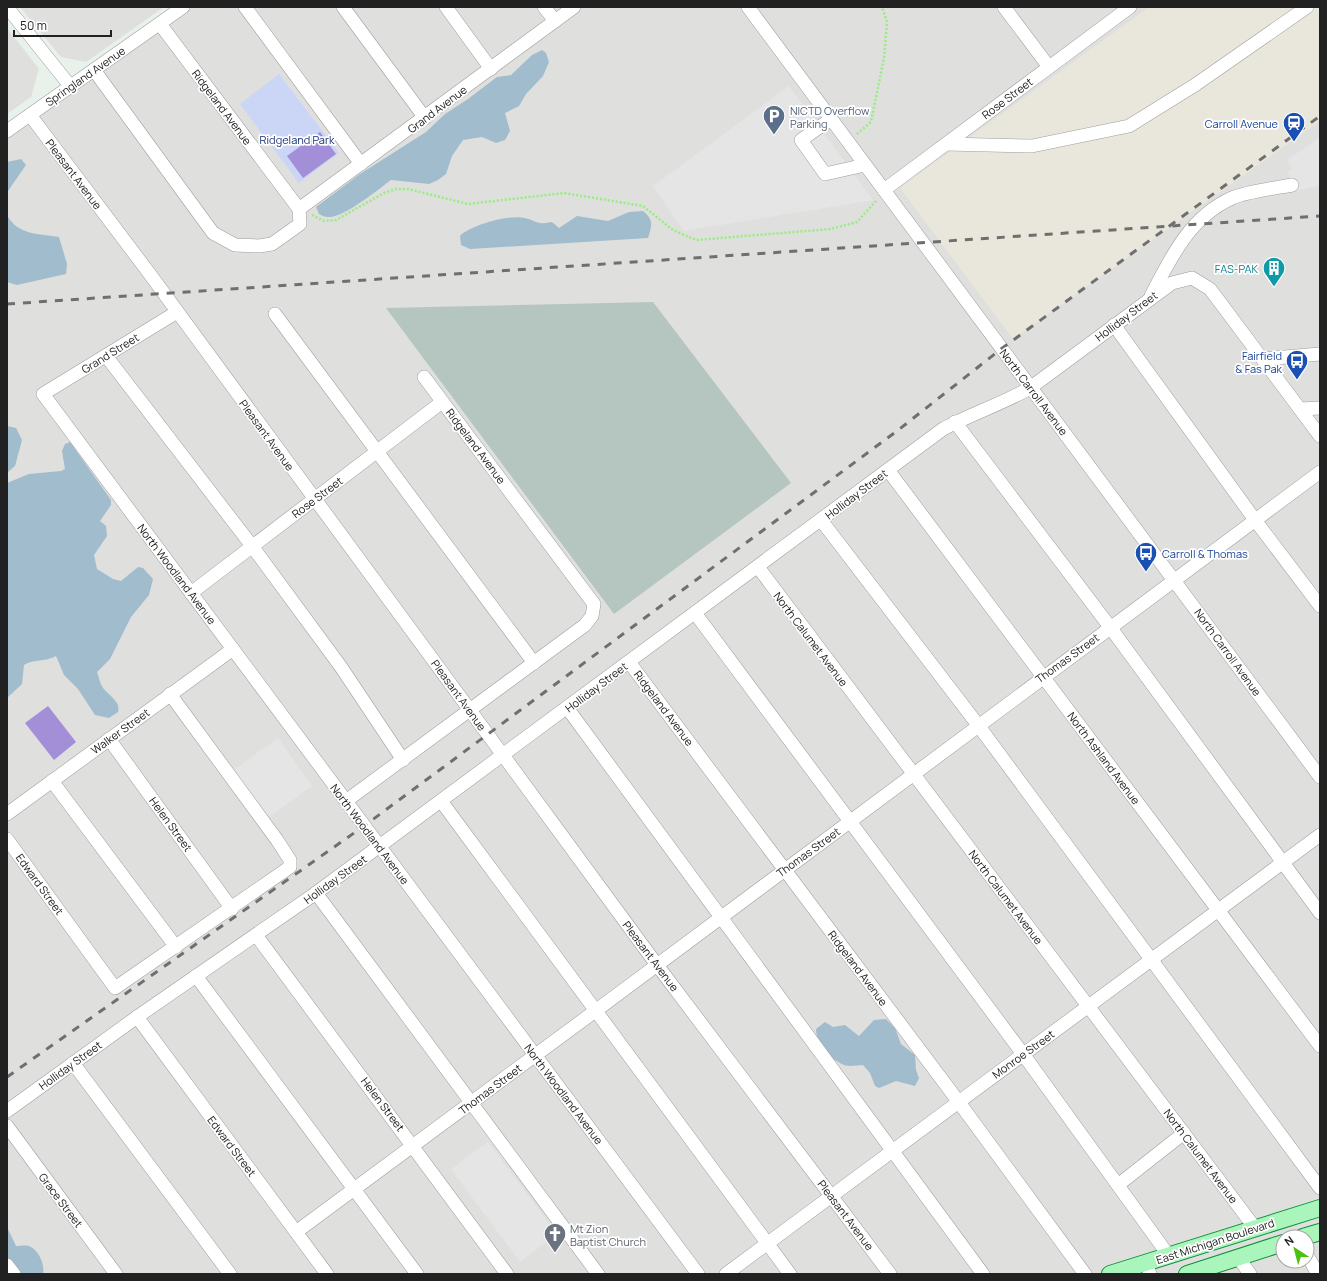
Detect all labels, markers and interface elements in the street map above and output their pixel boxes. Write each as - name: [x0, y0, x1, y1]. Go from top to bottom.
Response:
- scale bar: [14, 12, 111, 38]
- text: 50 m: [20, 17, 47, 34]
- street label: Springland Avenue: [42, 42, 128, 109]
- street label: Ridgeland Avenue: [189, 66, 256, 148]
- street label: Rose Street: [978, 74, 1036, 122]
- street label: Grand Avenue: [404, 81, 470, 136]
- parking icon: NICTD Overflow Parking: [761, 103, 787, 136]
- place label: NICTD Overflow Parking: [790, 103, 870, 131]
- station icon: Carroll Avenue: [1281, 110, 1307, 143]
- place label: Carroll Avenue: [1205, 116, 1279, 131]
- park label: Ridgeland Park: [260, 132, 335, 147]
- street label: Pleasant Avenue: [43, 136, 106, 213]
- building icon: FAS-PAK: [1261, 255, 1287, 288]
- place label: FAS-PAK: [1215, 261, 1258, 276]
- street label: Holliday Street: [1092, 288, 1160, 344]
- street label: Grand Street: [78, 329, 142, 377]
- street label: North Carroll Avenue: [997, 346, 1072, 439]
- place label: Fairfield & Fas Pak: [1235, 348, 1283, 376]
- bus stop icon: Fairfield & Fas Pak: [1284, 348, 1310, 381]
- street label: Pleasant Avenue: [236, 396, 298, 474]
- street label: Ridgeland Avenue: [443, 405, 510, 487]
- street label: Holliday Street: [822, 466, 890, 522]
- street label: Rose Street: [288, 473, 346, 521]
- street label: North Woodland Avenue: [134, 521, 220, 628]
- bus stop icon: Carroll & Thomas: [1133, 540, 1159, 573]
- place label: Carroll & Thomas: [1162, 546, 1248, 561]
- street label: North Calumet Avenue: [771, 589, 852, 690]
- street label: North Carroll Avenue: [1191, 605, 1265, 699]
- street label: Thomas Street: [1032, 630, 1102, 686]
- street label: Pleasant Avenue: [428, 656, 490, 734]
- street label: Holliday Street: [562, 659, 630, 715]
- street label: Ridgeland Avenue: [631, 667, 698, 749]
- street label: Walker Street: [88, 705, 152, 757]
- street label: North Ashland Avenue: [1064, 709, 1144, 808]
- street label: North Woodland Avenue: [327, 781, 413, 888]
- street label: Helen Street: [146, 794, 196, 854]
- street label: Thomas Street: [773, 824, 843, 880]
- street label: North Calumet Avenue: [966, 847, 1047, 948]
- street label: Edward Street: [13, 851, 67, 917]
- street label: Holliday Street: [301, 851, 369, 907]
- street label: Pleasant Avenue: [620, 918, 683, 995]
- street label: Ridgeland Avenue: [825, 927, 892, 1009]
- street label: Monroe Street: [989, 1026, 1057, 1082]
- street label: Holliday Street: [36, 1037, 104, 1093]
- street label: North Woodland Avenue: [521, 1041, 607, 1148]
- street label: Thomas Street: [455, 1060, 525, 1118]
- street label: Helen Street: [358, 1074, 408, 1134]
- street label: North Calumet Avenue: [1161, 1106, 1242, 1207]
- street label: Edward Street: [204, 1113, 260, 1179]
- street label: Grace Street: [36, 1170, 86, 1230]
- street label: Pleasant Avenue: [815, 1177, 878, 1254]
- street label: East Michigan Boulevard: [1154, 1215, 1276, 1267]
- church icon: Mt Zion Baptist Church: [542, 1221, 568, 1254]
- place label: Mt Zion Baptist Church: [570, 1221, 646, 1249]
- north arrow: [1275, 1229, 1315, 1269]
- text: N: [1281, 1232, 1297, 1249]

